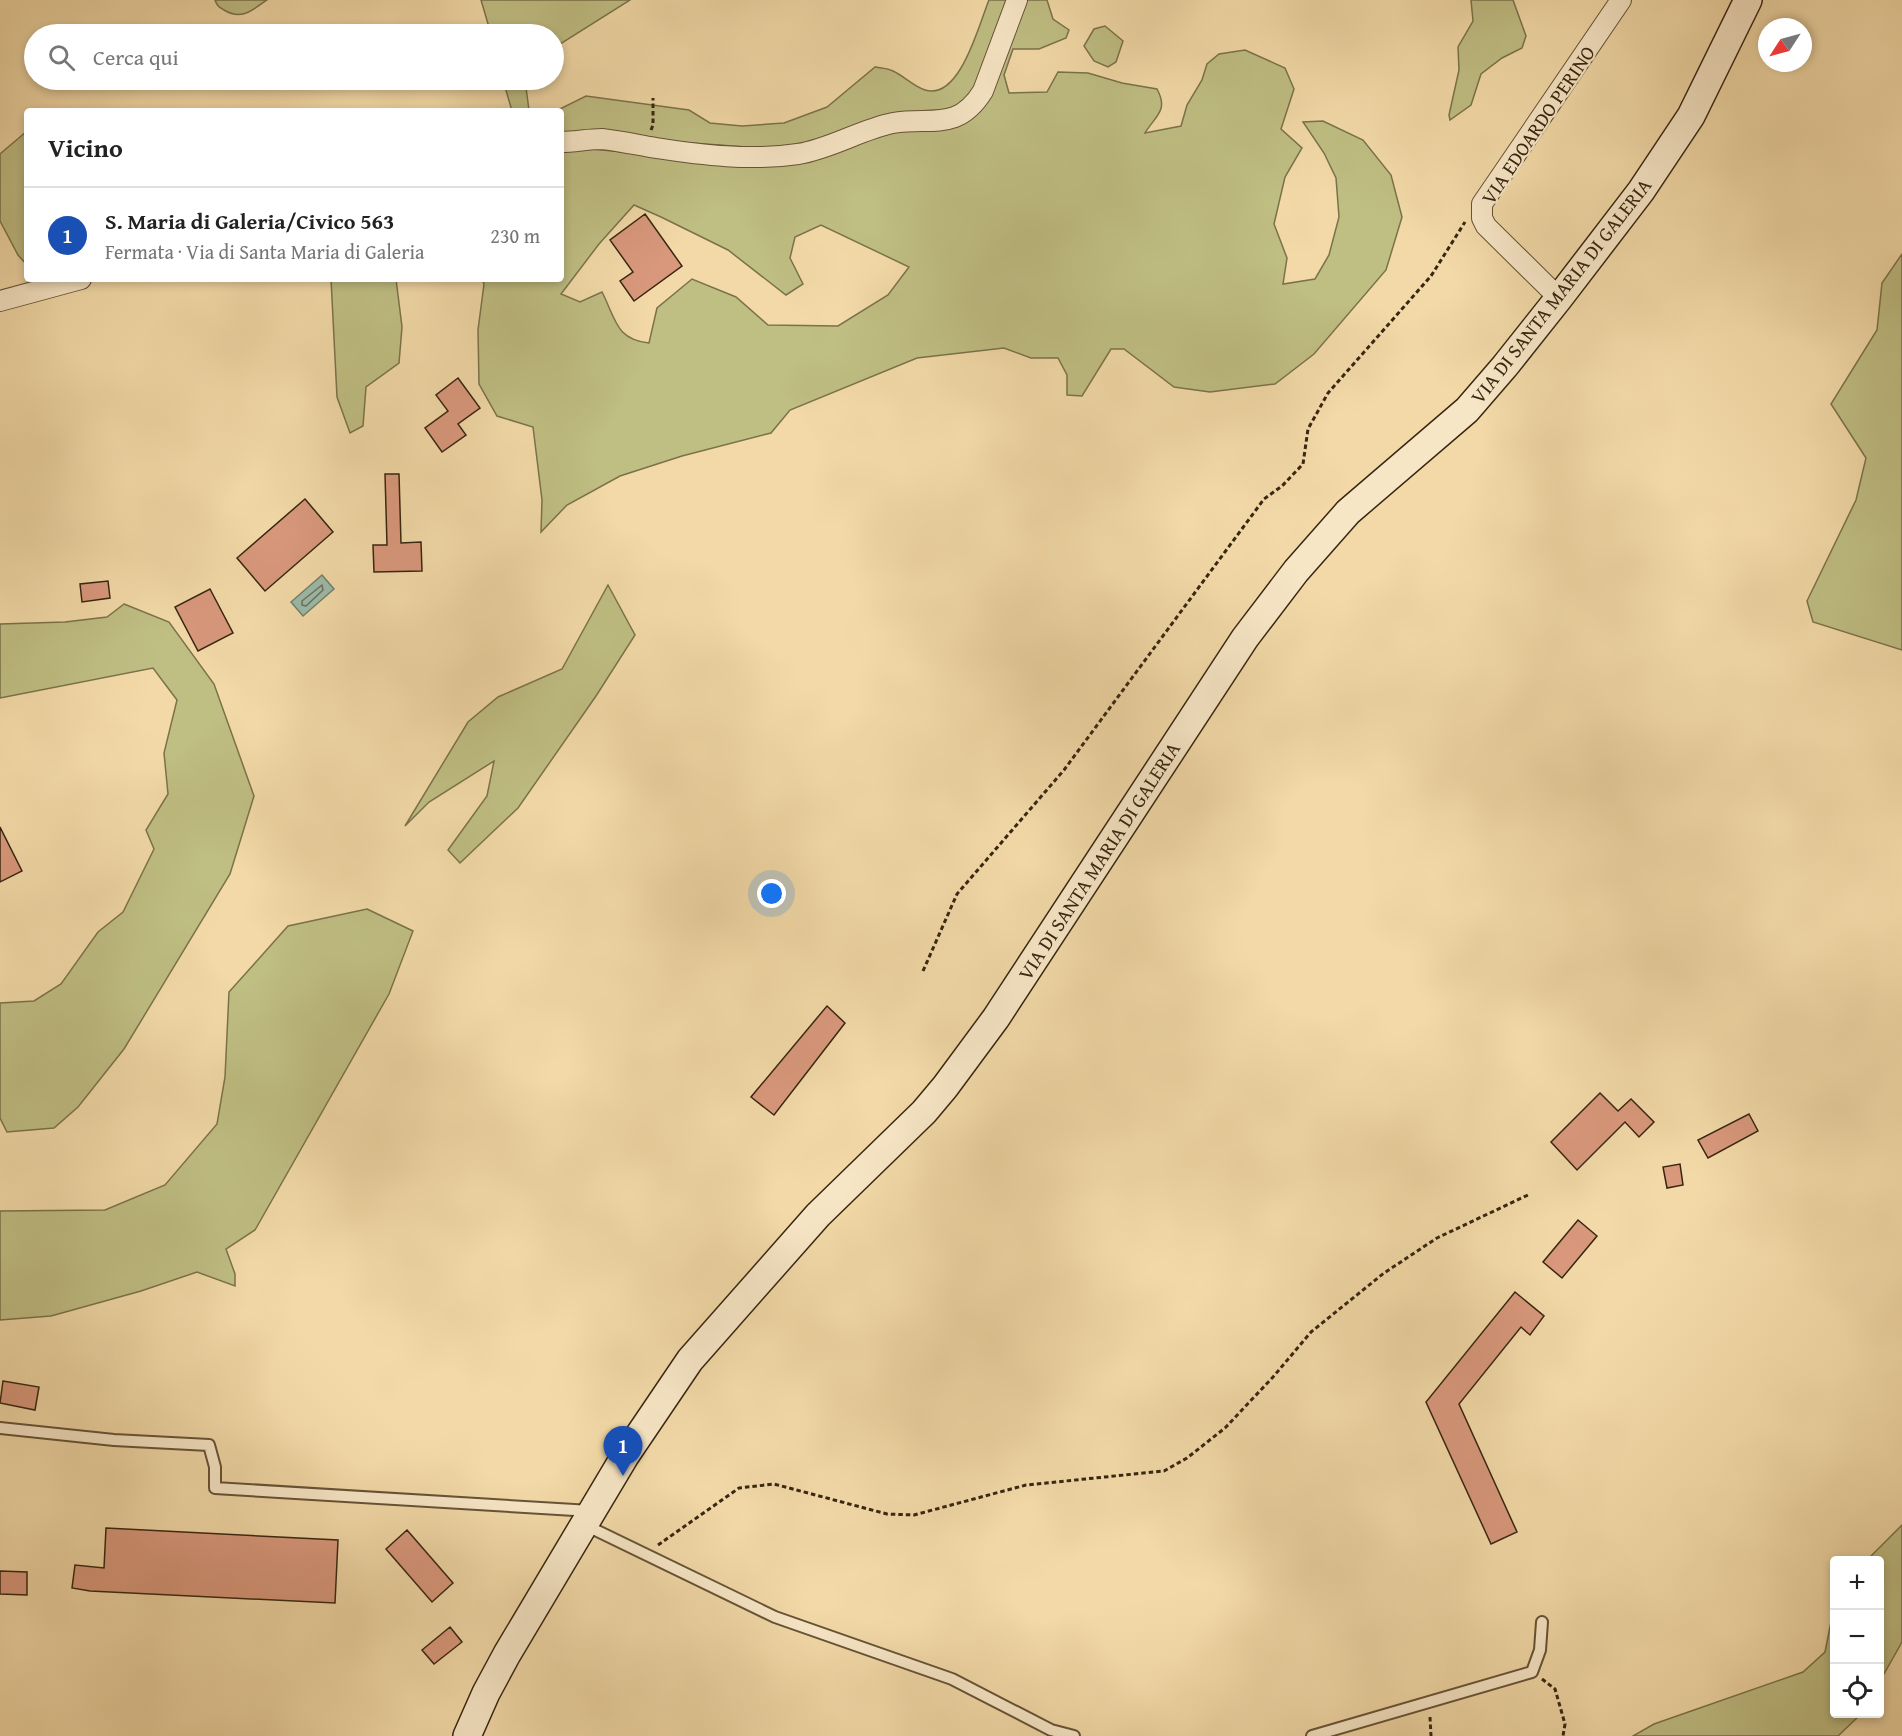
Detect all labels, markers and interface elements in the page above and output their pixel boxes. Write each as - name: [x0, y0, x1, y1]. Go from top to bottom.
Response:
- north arrow: [1758, 18, 1812, 72]
- search box: [24, 24, 564, 90]
- street label: VIA EDOARDO PERINO: [1474, 40, 1602, 210]
- icon: search: [45, 41, 78, 74]
- text: Cerca qui: [93, 41, 179, 73]
- text: Vicino: [48, 128, 123, 167]
- street label: VIA DI SANTA MARIA DI GALERIA: [1463, 172, 1658, 410]
- text: S. Maria di Galeria/Civico 563: [105, 205, 394, 237]
- text: 1: [62, 221, 73, 250]
- text: 230 m: [490, 221, 540, 250]
- text: Fermata · Via di Santa Maria di Galeria: [105, 237, 424, 266]
- street label: VIA DI SANTA MARIA DI GALERIA: [1010, 736, 1187, 986]
- your location: [757, 879, 786, 908]
- pin: 1: [604, 1426, 642, 1476]
- map controls: [1830, 1556, 1884, 1718]
- button: +: [1830, 1556, 1884, 1610]
- button: −: [1830, 1610, 1884, 1664]
- button: locate: [1830, 1664, 1884, 1718]

